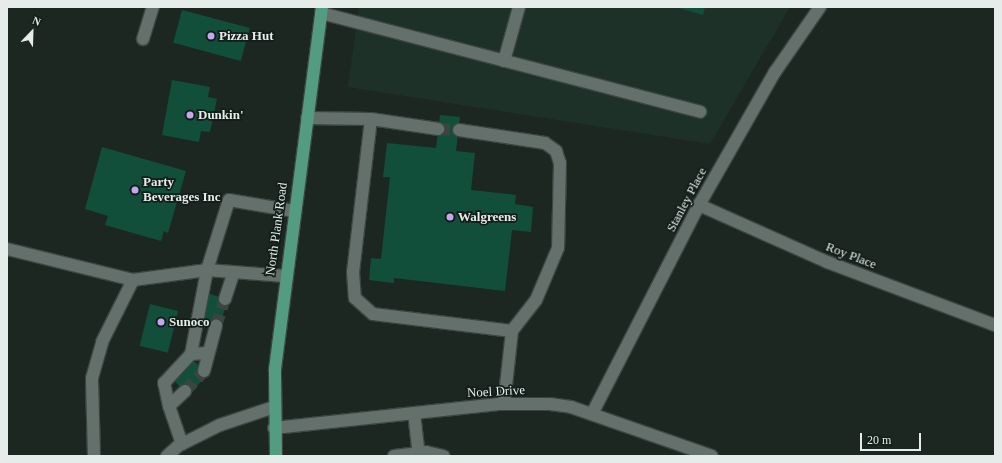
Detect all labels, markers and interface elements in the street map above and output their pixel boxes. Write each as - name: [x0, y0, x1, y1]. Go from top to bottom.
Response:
- north arrow: [12, 12, 52, 52]
- text: N: [31, 14, 43, 28]
- place label: Pizza Hut: [219, 28, 274, 44]
- marker: Pizza Hut: [206, 31, 216, 41]
- place label: Dunkin': [198, 107, 244, 123]
- marker: Dunkin': [185, 110, 195, 120]
- street label: Stanley Place: [664, 165, 710, 235]
- place label: Party Beverages Inc: [143, 175, 221, 206]
- street label: North Plank Road: [263, 181, 291, 277]
- marker: Party Beverages Inc: [130, 185, 140, 195]
- place label: Walgreens: [458, 209, 516, 225]
- marker: Walgreens: [445, 212, 455, 222]
- street label: Roy Place: [823, 239, 879, 273]
- place label: Sunoco: [169, 314, 209, 330]
- marker: Sunoco: [156, 317, 166, 327]
- street label: Noel Drive: [467, 383, 525, 401]
- scale bar: [862, 425, 923, 451]
- text: 20 m: [867, 433, 891, 447]

